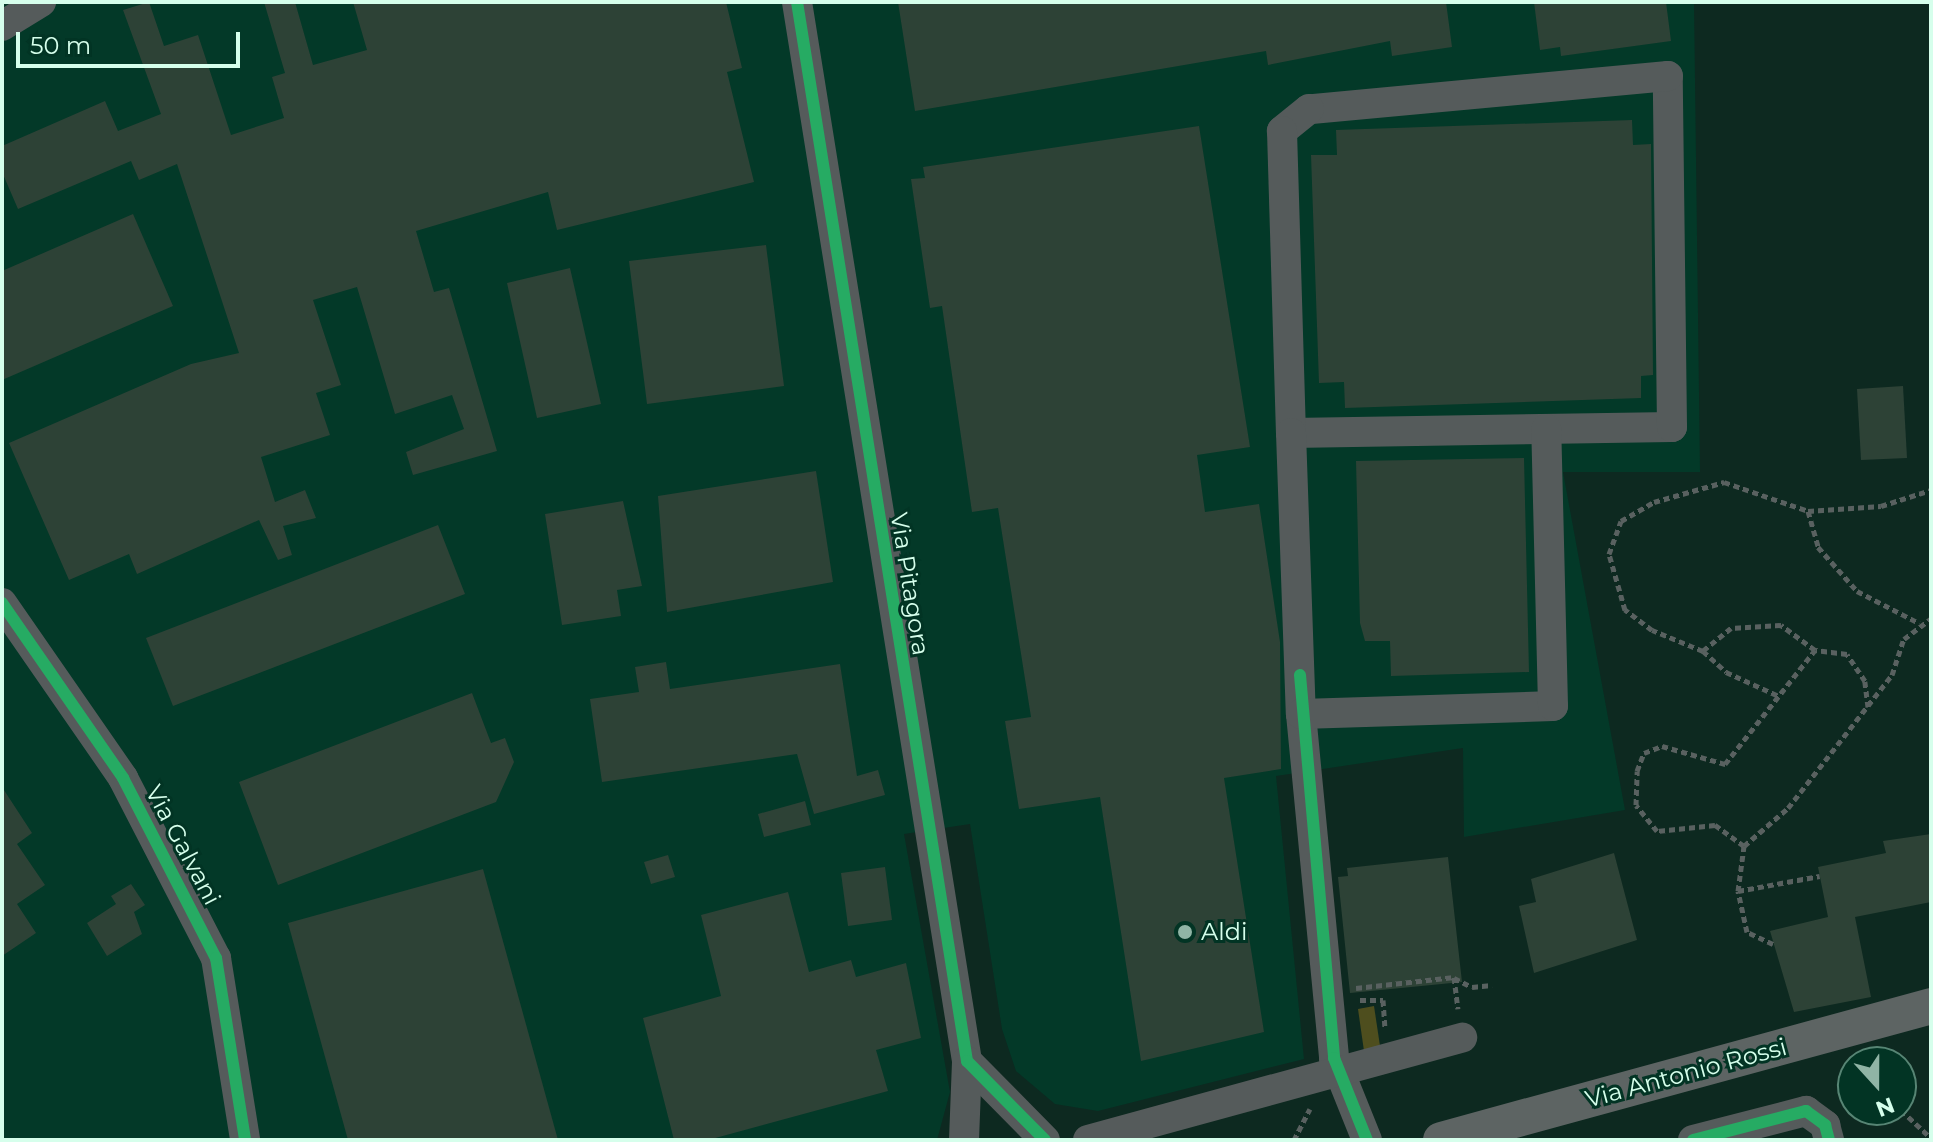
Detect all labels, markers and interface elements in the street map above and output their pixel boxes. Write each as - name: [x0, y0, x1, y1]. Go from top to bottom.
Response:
- scale bar: [20, 16, 244, 66]
- text: 50 m: [30, 31, 91, 60]
- street label: Via Pitagora: [884, 510, 936, 658]
- street label: Via Galvani: [139, 780, 227, 910]
- place label: Aldi: [1201, 918, 1247, 946]
- marker: Aldi: [1176, 923, 1194, 941]
- street label: Via Antonio Rossi: [1582, 1032, 1790, 1114]
- north arrow: [1837, 1046, 1917, 1126]
- text: N: [1872, 1091, 1898, 1123]

